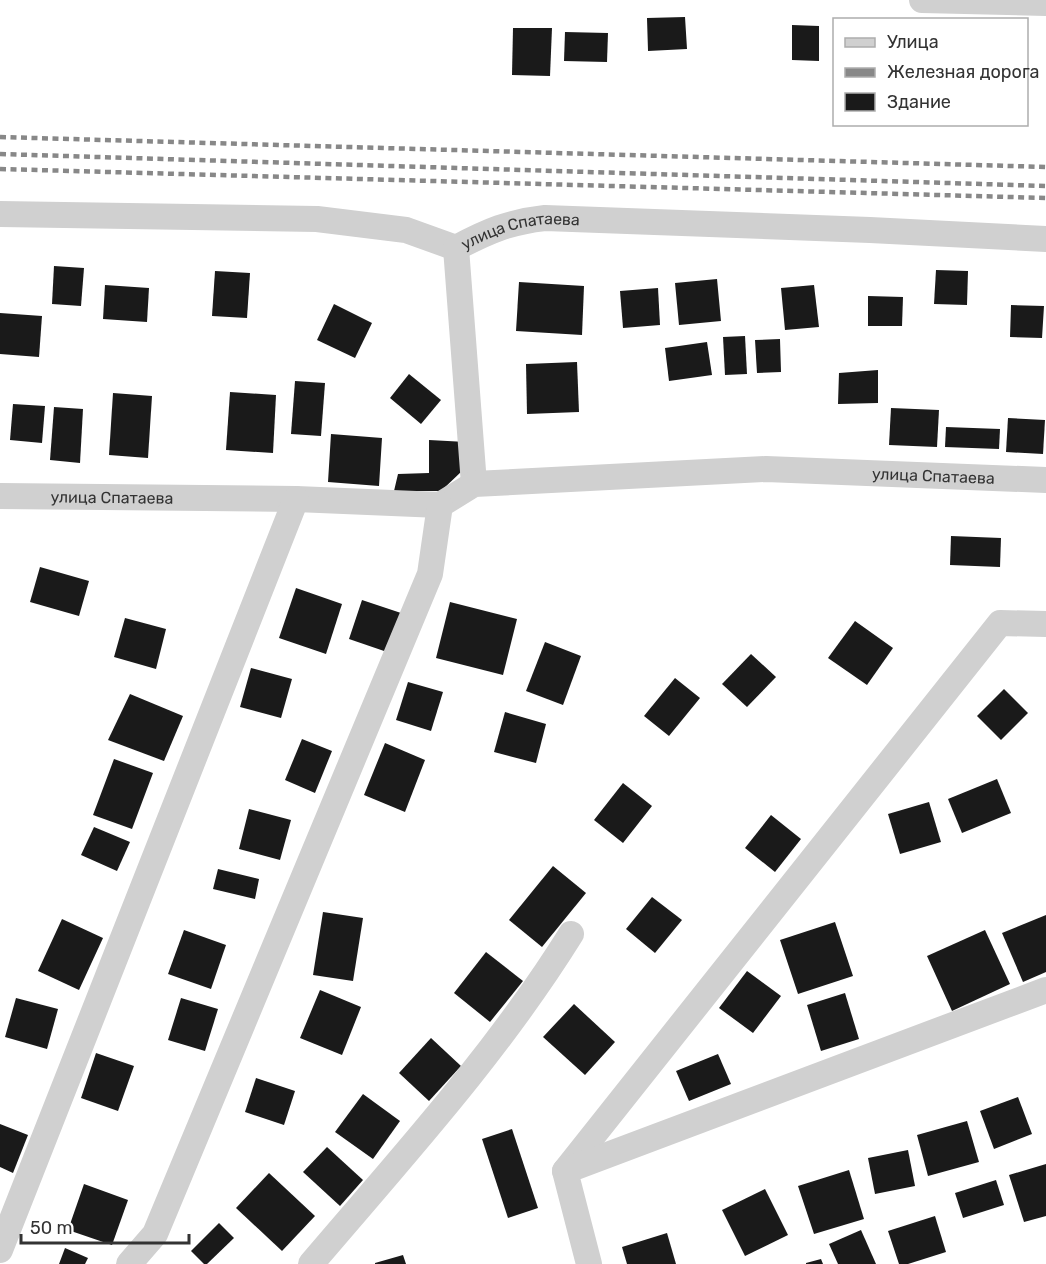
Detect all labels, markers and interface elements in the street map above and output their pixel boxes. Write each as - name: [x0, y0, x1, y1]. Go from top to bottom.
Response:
- legend: [833, 18, 1028, 126]
- text: Улица: [887, 31, 939, 53]
- text: Железная дорога: [887, 61, 1040, 83]
- text: Здание: [887, 91, 951, 113]
- street label: улица Спатаева: [458, 208, 580, 253]
- street label: улица Спатаева: [872, 464, 995, 487]
- street label: улица Спатаева: [51, 487, 173, 507]
- scale bar: [21, 1207, 189, 1245]
- text: 50 m: [30, 1217, 73, 1239]

